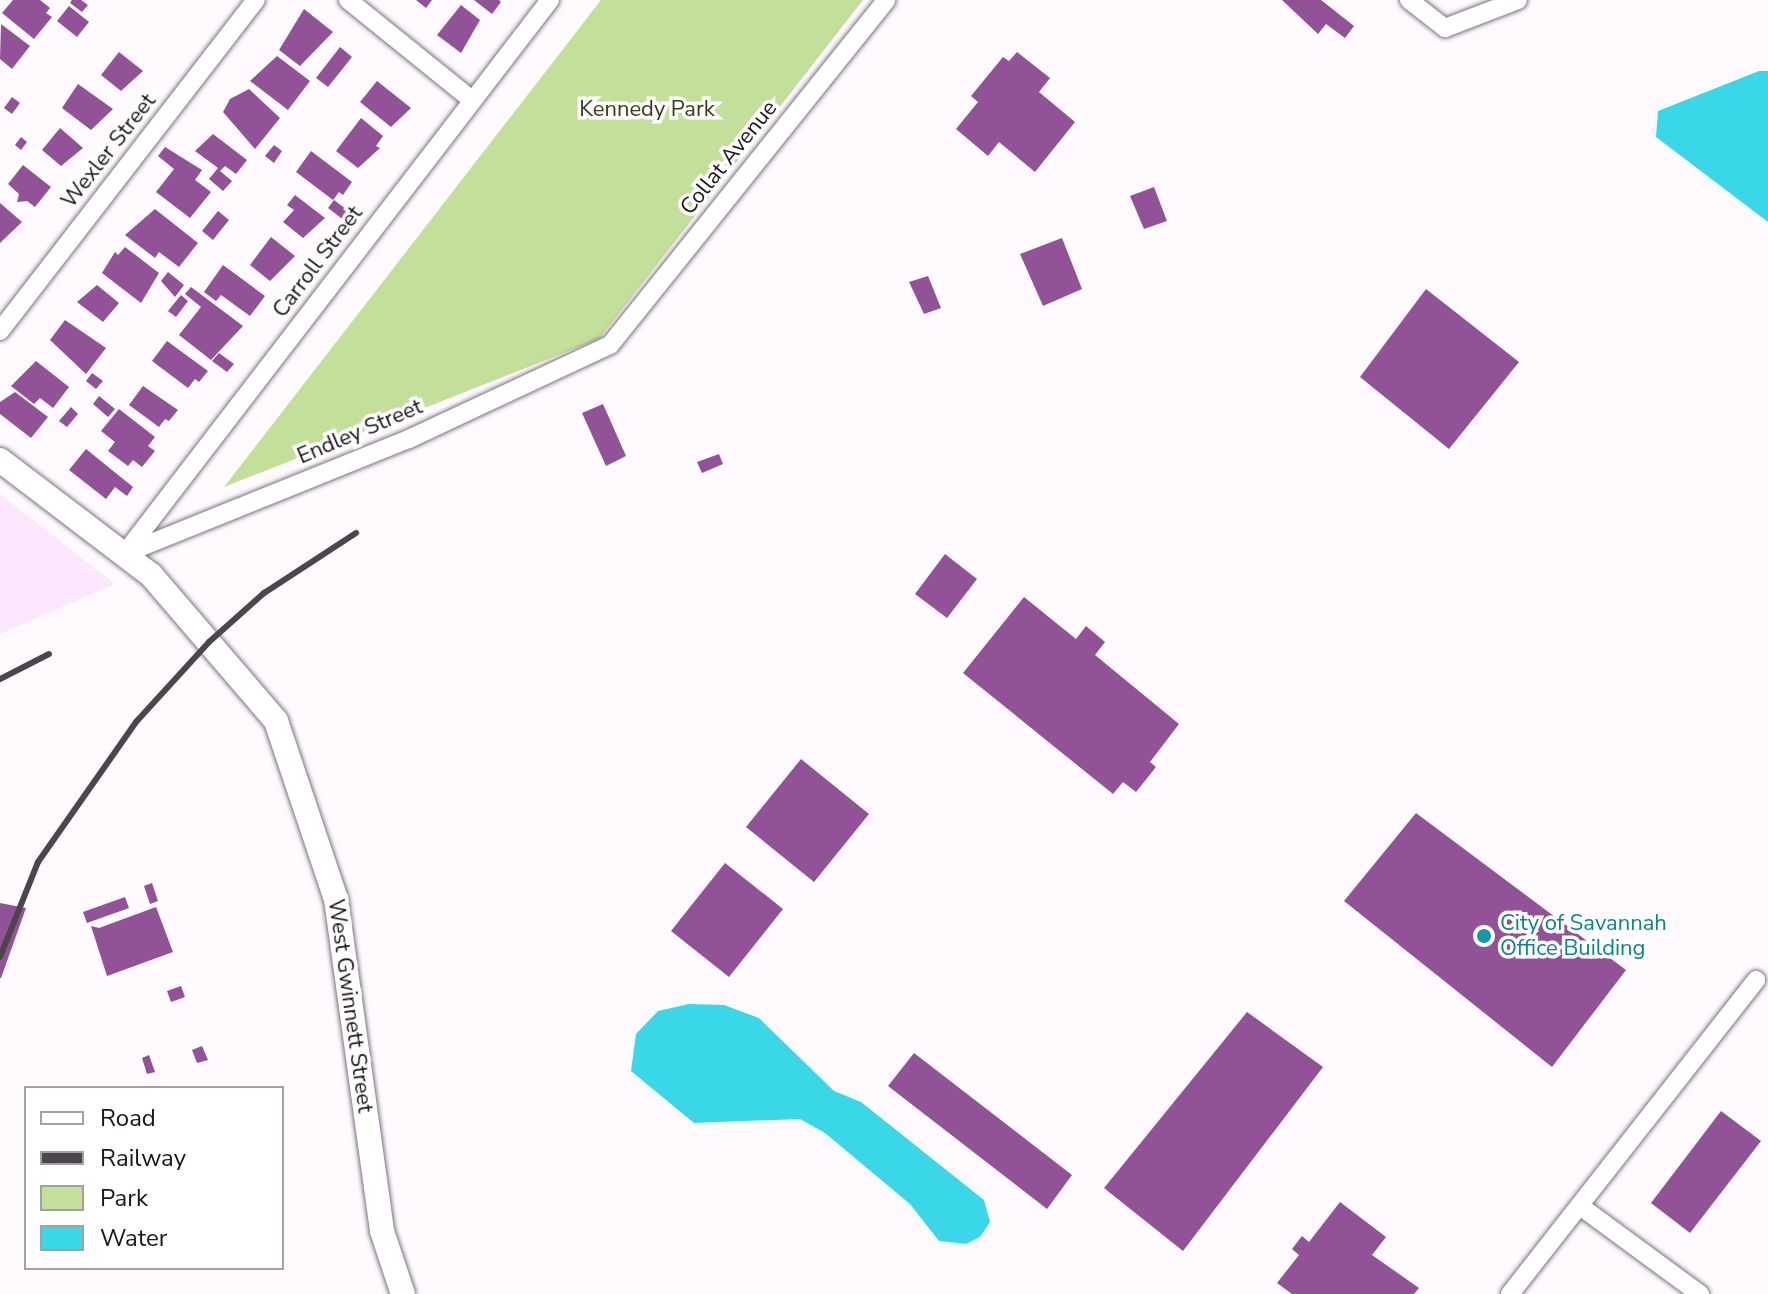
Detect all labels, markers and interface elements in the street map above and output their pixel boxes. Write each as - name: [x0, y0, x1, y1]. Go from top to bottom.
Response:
- street label: Wexler Street: [56, 89, 162, 213]
- street label: Collat Avenue: [675, 96, 783, 220]
- park label: Kennedy Park: [579, 97, 715, 123]
- street label: Carroll Street: [268, 201, 368, 323]
- street label: Endley Street: [294, 394, 426, 470]
- street label: West Gwinnett Street: [322, 897, 378, 1115]
- place label: City of Savannah Office Building: [1500, 910, 1667, 962]
- marker: City of Savannah Office Building: [1475, 927, 1493, 945]
- legend: [24, 1086, 284, 1270]
- text: Road: [100, 1102, 156, 1134]
- text: Railway: [100, 1142, 186, 1174]
- text: Park: [100, 1182, 148, 1214]
- text: Water: [100, 1222, 167, 1254]

